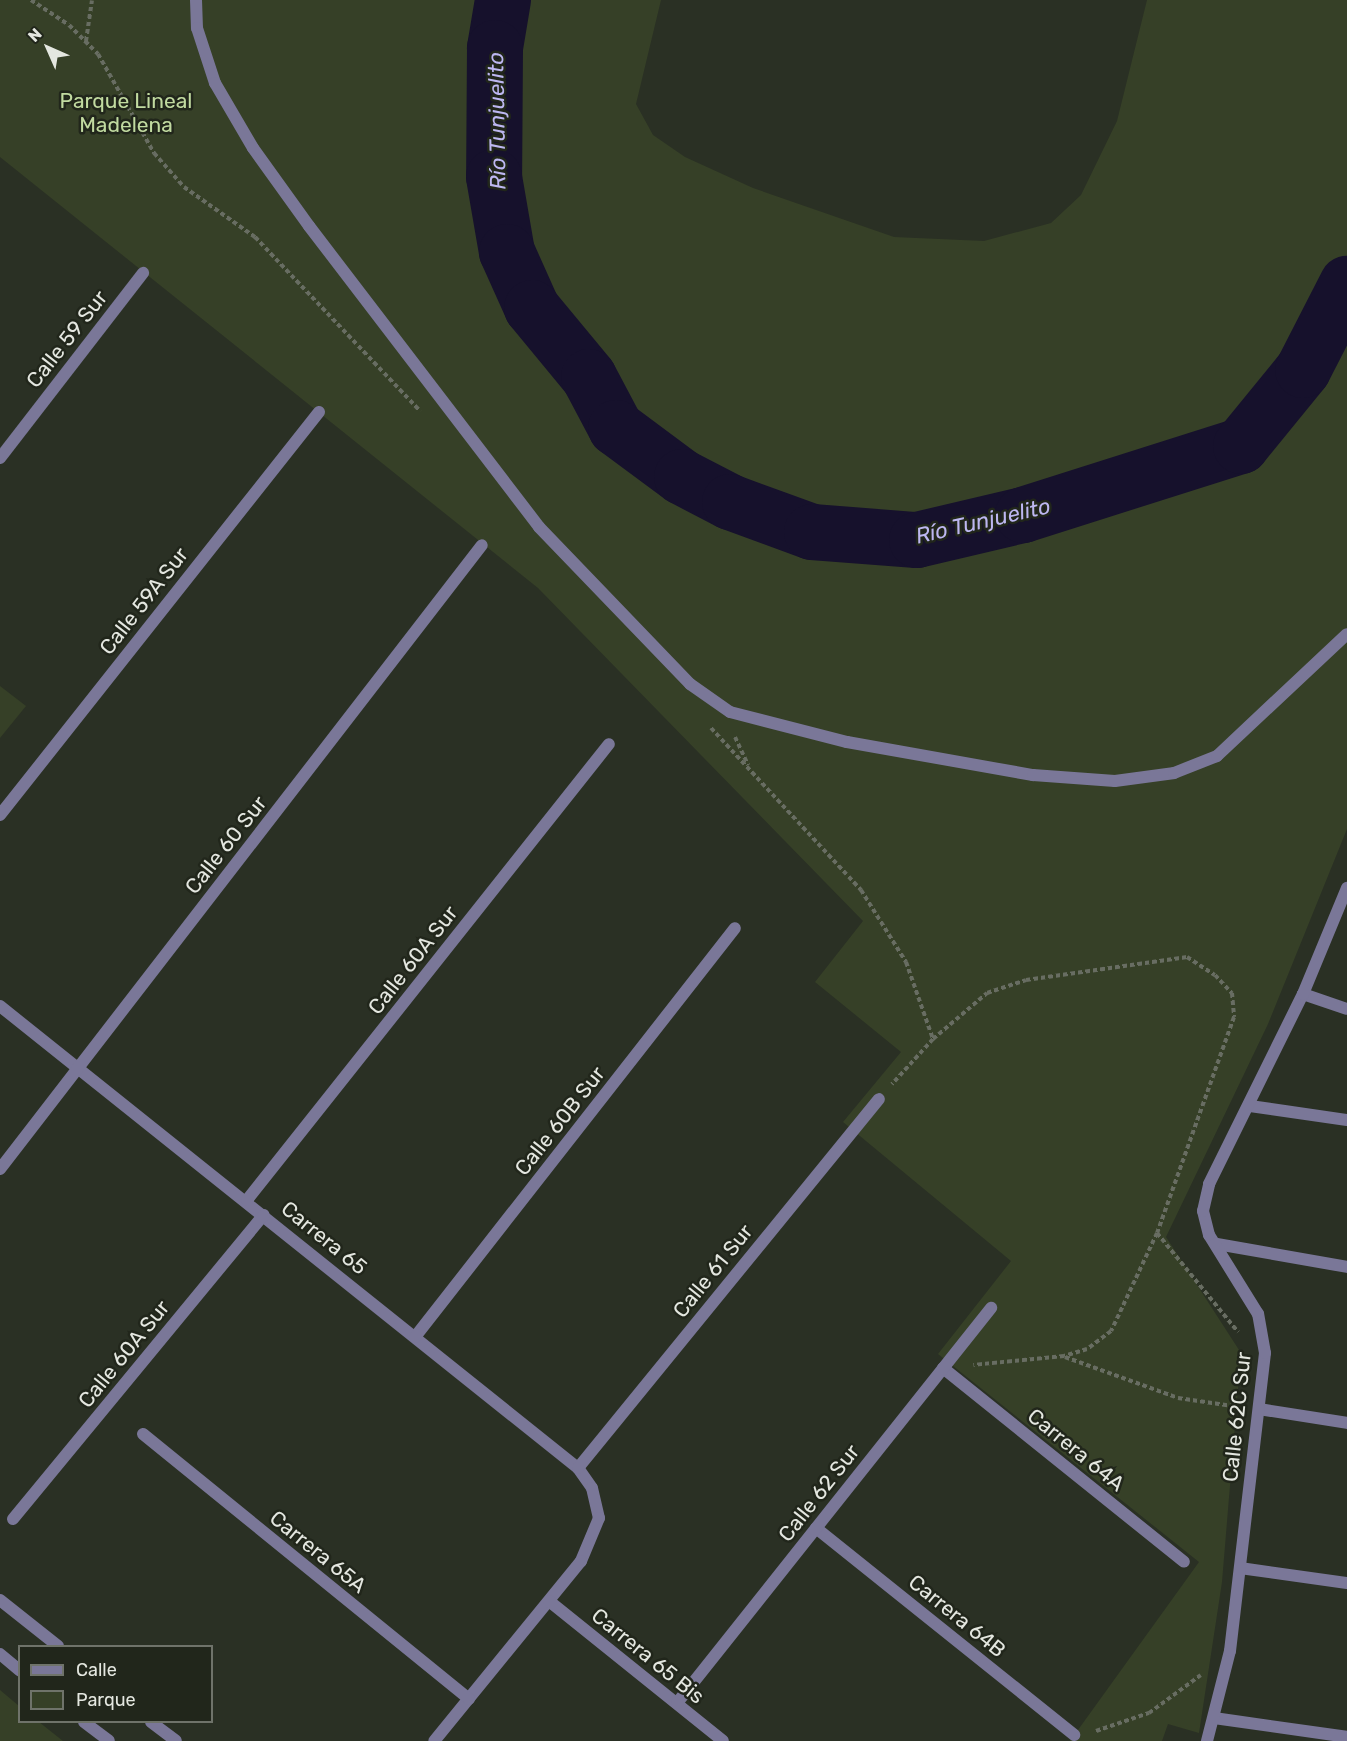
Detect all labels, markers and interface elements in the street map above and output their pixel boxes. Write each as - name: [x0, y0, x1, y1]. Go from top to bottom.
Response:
- north arrow: [18, 18, 78, 78]
- text: N: [24, 24, 46, 46]
- water label: Río Tunjuelito: [483, 51, 511, 191]
- park label: Parque Lineal Madelena: [60, 88, 192, 138]
- street label: Calle 59 Sur: [21, 285, 113, 393]
- water label: Río Tunjuelito: [913, 493, 1053, 549]
- street label: Calle 59A Sur: [94, 542, 194, 660]
- street label: Calle 60 Sur: [180, 791, 272, 899]
- street label: Calle 60A Sur: [363, 900, 463, 1020]
- street label: Calle 60B Sur: [510, 1061, 610, 1181]
- street label: Carrera 65: [276, 1196, 372, 1280]
- street label: Calle 61 Sur: [668, 1219, 758, 1323]
- street label: Calle 60A Sur: [73, 1295, 175, 1413]
- street label: Calle 62C Sur: [1218, 1351, 1256, 1483]
- street label: Carrera 64A: [1022, 1403, 1130, 1497]
- street label: Calle 62 Sur: [773, 1439, 865, 1547]
- street label: Carrera 65A: [265, 1505, 371, 1599]
- street label: Carrera 64B: [903, 1569, 1011, 1663]
- street label: Carrera 65 Bis: [587, 1603, 709, 1709]
- legend: [18, 1645, 213, 1723]
- text: Calle: [76, 1659, 117, 1681]
- text: Parque: [76, 1689, 136, 1711]

